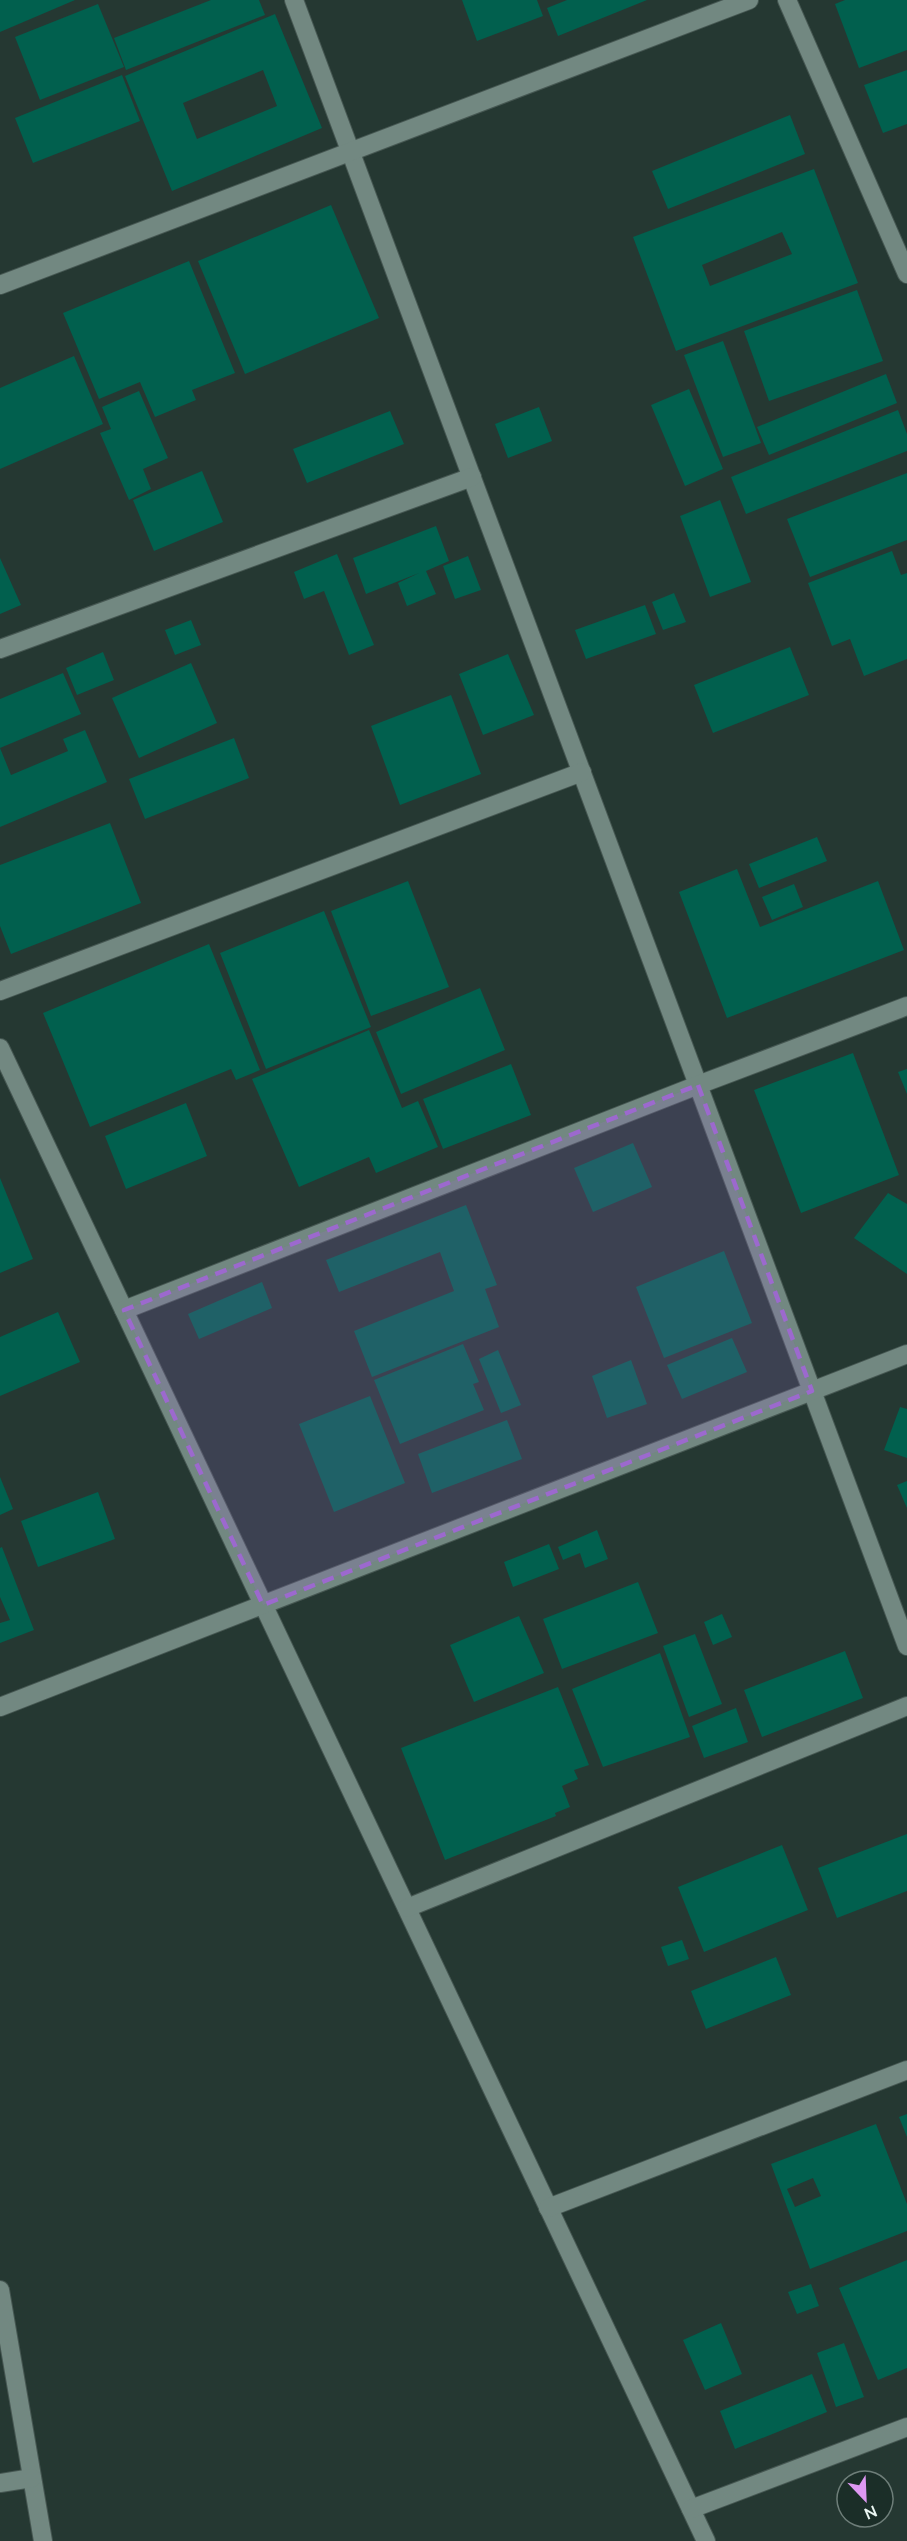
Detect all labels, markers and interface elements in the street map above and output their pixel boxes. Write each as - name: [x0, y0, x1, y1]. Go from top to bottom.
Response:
- north arrow: [835, 2469, 895, 2529]
- text: N: [861, 2499, 880, 2524]

